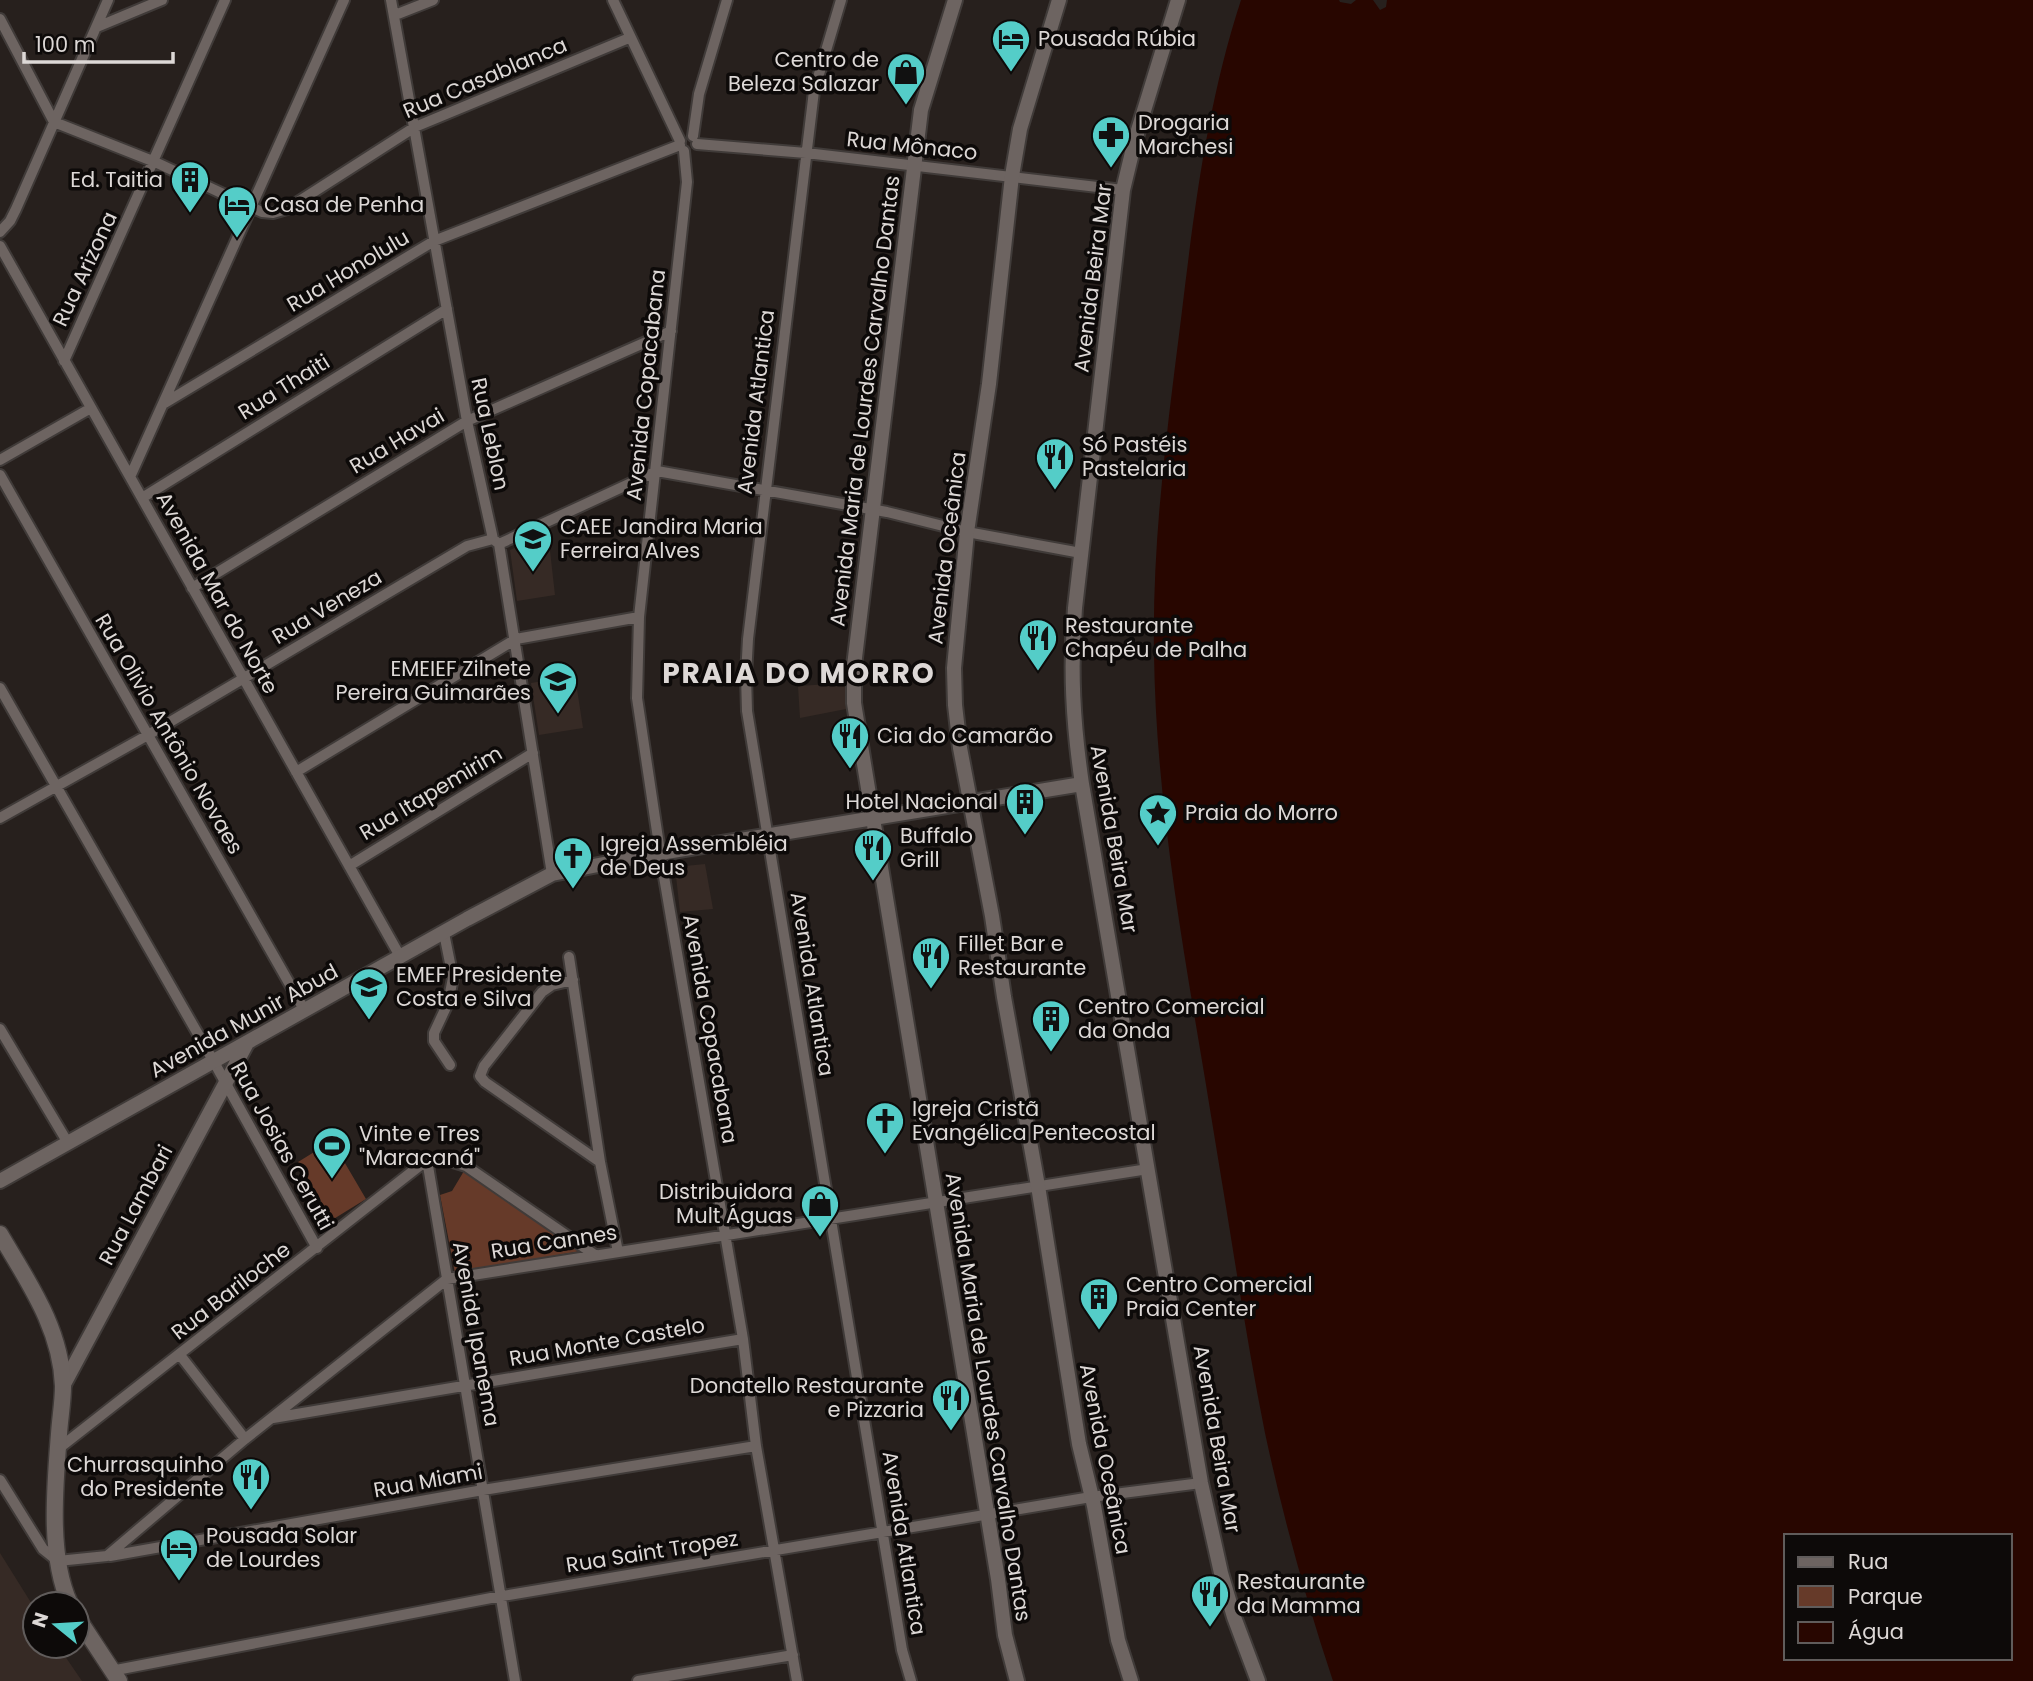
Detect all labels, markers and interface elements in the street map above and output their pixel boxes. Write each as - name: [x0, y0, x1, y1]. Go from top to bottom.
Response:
- hotel icon: Pousada Rúbia: [990, 18, 1032, 73]
- scale bar: [24, 21, 173, 65]
- place label: Pousada Rúbia: [1038, 24, 1196, 53]
- text: 100 m: [35, 30, 95, 59]
- street label: Rua Casablanca: [398, 30, 571, 125]
- place label: Centro de Beleza Salazar: [728, 45, 879, 98]
- shop icon: Centro de Beleza Salazar: [885, 51, 927, 106]
- place label: Drogaria Marchesi: [1138, 108, 1233, 161]
- pharmacy icon: Drogaria Marchesi: [1090, 114, 1132, 169]
- street label: Rua Mônaco: [845, 124, 979, 167]
- building icon: Ed. Taitia: [169, 159, 211, 214]
- place label: Ed. Taitia: [70, 165, 163, 194]
- street label: Avenida Maria de Lourdes Carvalho Dantas: [822, 174, 907, 628]
- street label: Avenida Beira Mar: [1067, 182, 1119, 374]
- hotel icon: Casa de Penha: [216, 184, 258, 239]
- place label: Casa de Penha: [264, 190, 424, 219]
- street label: Rua Arizona: [45, 207, 124, 331]
- street label: Rua Honolulu: [281, 223, 414, 319]
- street label: Avenida Copacabana: [619, 268, 672, 502]
- street label: Avenida Atlantica: [730, 308, 781, 496]
- street label: Rua Thaiti: [232, 347, 335, 426]
- street label: Rua Leblon: [464, 375, 517, 493]
- street label: Rua Havai: [344, 401, 450, 480]
- place label: Só Pastéis Pastelaria: [1082, 430, 1187, 483]
- restaurant icon: Só Pastéis Pastelaria: [1034, 436, 1076, 491]
- street label: Avenida Oceânica: [920, 450, 973, 646]
- street label: Avenida Mar do Norte: [150, 486, 285, 699]
- place label: CAEE Jandira Maria Ferreira Alves: [560, 512, 763, 565]
- school or university icon: CAEE Jandira Maria Ferreira Alves: [512, 518, 554, 573]
- street label: Rua Veneza: [266, 562, 387, 651]
- street label: Rua Olivio Antônio Novaes: [89, 608, 250, 859]
- place label: Restaurante Chapéu de Palha: [1065, 611, 1247, 664]
- restaurant icon: Restaurante Chapéu de Palha: [1017, 617, 1059, 672]
- place label: EMEIEF Zilnete Pereira Guimarães: [335, 654, 531, 707]
- district label: PRAIA DO MORRO: [662, 654, 936, 693]
- school or university icon: EMEIEF Zilnete Pereira Guimarães: [537, 660, 579, 715]
- restaurant icon: Cia do Camarão: [829, 715, 871, 770]
- place label: Cia do Camarão: [877, 721, 1053, 750]
- street label: Rua Itapemirim: [354, 739, 508, 847]
- street label: Avenida Beira Mar: [1084, 743, 1145, 935]
- building icon: Hotel Nacional: [1004, 781, 1046, 836]
- place label: Hotel Nacional: [845, 787, 998, 816]
- place icon: Praia do Morro: [1137, 792, 1179, 847]
- place label: Praia do Morro: [1185, 798, 1338, 827]
- place label: Buffalo Grill: [900, 821, 973, 874]
- restaurant icon: Buffalo Grill: [852, 827, 894, 882]
- place label: Igreja Assembléia de Deus: [600, 829, 788, 882]
- church icon: Igreja Assembléia de Deus: [552, 835, 594, 890]
- street label: Avenida Atlantica: [784, 890, 841, 1078]
- street label: Avenida Copacabana: [676, 912, 745, 1146]
- place label: Fillet Bar e Restaurante: [958, 929, 1086, 982]
- restaurant icon: Fillet Bar e Restaurante: [910, 935, 952, 990]
- street label: Avenida Munir Abud: [144, 957, 343, 1084]
- place label: EMEF Presidente Costa e Silva: [396, 960, 562, 1013]
- school or university icon: EMEF Presidente Costa e Silva: [348, 966, 390, 1021]
- place label: Centro Comercial da Onda: [1078, 992, 1265, 1045]
- building icon: Centro Comercial da Onda: [1030, 998, 1072, 1053]
- street label: Rua Josias Cerutti: [224, 1056, 341, 1235]
- place label: Igreja Cristã Evangélica Pentecostal: [912, 1094, 1156, 1147]
- church icon: Igreja Cristã Evangélica Pentecostal: [864, 1100, 906, 1155]
- place label: Vinte e Tres "Maracaná": [359, 1119, 480, 1172]
- sports icon: Vinte e Tres "Maracaná": [311, 1125, 353, 1180]
- street label: Rua Lambari: [92, 1140, 179, 1270]
- street label: Avenida Maria de Lourdes Carvalho Dantas: [939, 1170, 1038, 1623]
- place label: Distribuidora Mult Águas: [659, 1177, 793, 1230]
- shop icon: Distribuidora Mult Águas: [799, 1183, 841, 1238]
- street label: Rua Cannes: [489, 1217, 619, 1266]
- street label: Rua Bariloche: [165, 1235, 296, 1346]
- street label: Avenida Ipanema: [446, 1239, 507, 1429]
- place label: Centro Comercial Praia Center: [1126, 1270, 1313, 1323]
- building icon: Centro Comercial Praia Center: [1078, 1276, 1120, 1331]
- street label: Rua Monte Castelo: [507, 1310, 707, 1373]
- street label: Avenida Beira Mar: [1187, 1343, 1248, 1535]
- street label: Avenida Oceânica: [1073, 1361, 1138, 1557]
- place label: Donatello Restaurante e Pizzaria: [690, 1371, 924, 1424]
- restaurant icon: Donatello Restaurante e Pizzaria: [930, 1377, 972, 1432]
- street label: Avenida Atlantica: [876, 1449, 933, 1637]
- place label: Churrasquinho do Presidente: [67, 1450, 224, 1503]
- restaurant icon: Churrasquinho do Presidente: [230, 1456, 272, 1511]
- street label: Rua Miami: [371, 1457, 485, 1504]
- place label: Pousada Solar de Lourdes: [206, 1521, 357, 1574]
- street label: Rua Saint Tropez: [564, 1524, 740, 1579]
- hotel icon: Pousada Solar de Lourdes: [158, 1527, 200, 1582]
- legend: [1784, 1534, 2012, 1660]
- text: Rua: [1848, 1547, 1888, 1576]
- place label: Restaurante da Mamma: [1237, 1567, 1365, 1620]
- restaurant icon: Restaurante da Mamma: [1189, 1573, 1231, 1628]
- text: Parque: [1848, 1582, 1923, 1611]
- north arrow: [21, 1590, 91, 1660]
- text: N: [25, 1609, 55, 1631]
- text: Água: [1848, 1617, 1904, 1646]

